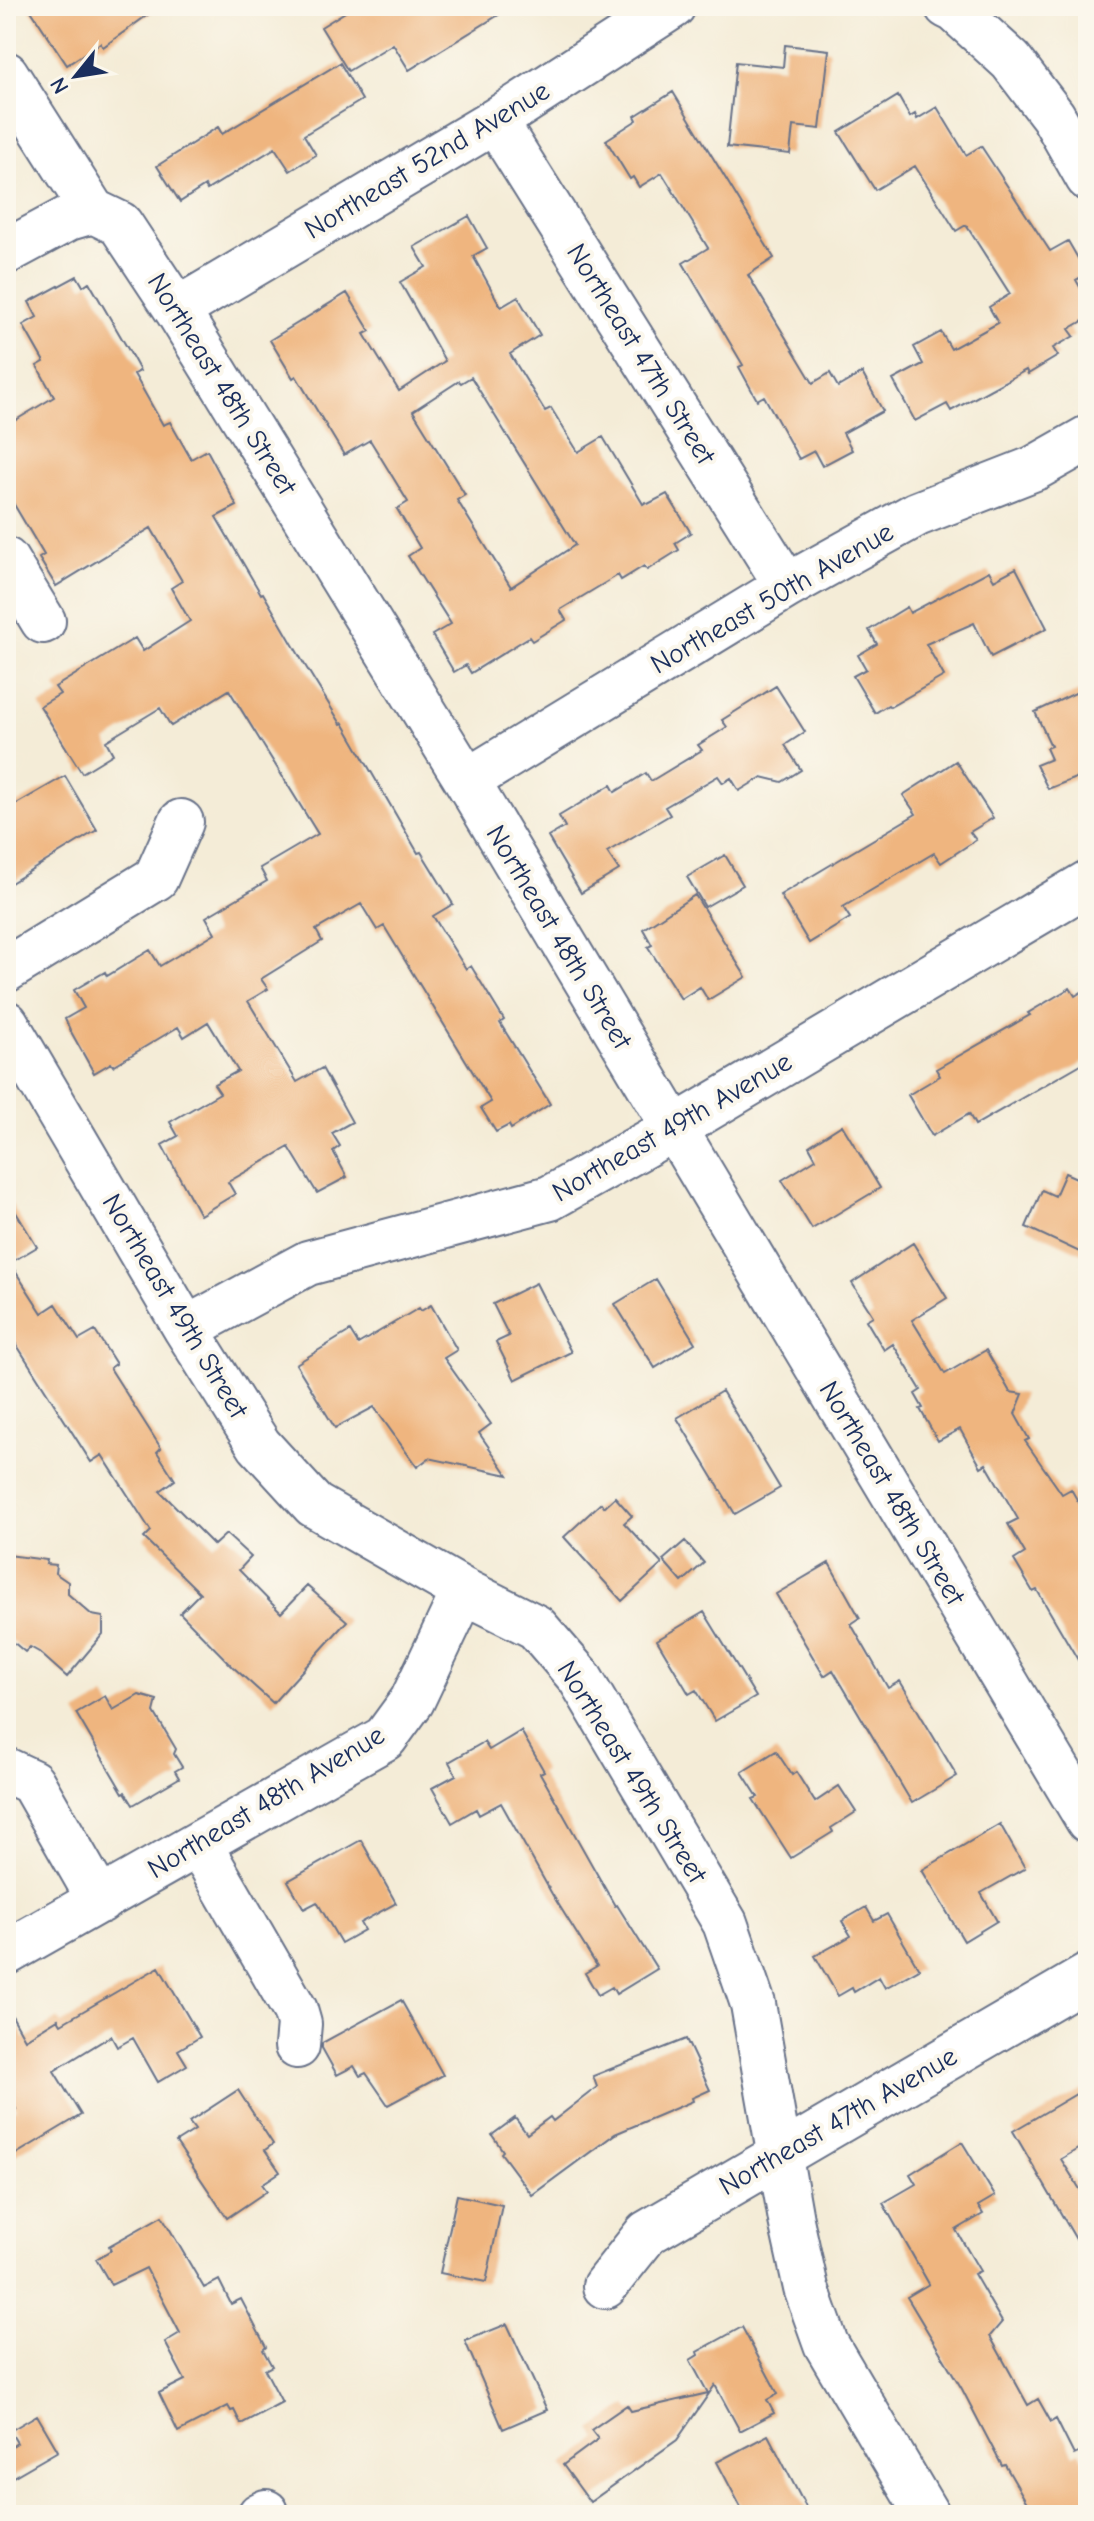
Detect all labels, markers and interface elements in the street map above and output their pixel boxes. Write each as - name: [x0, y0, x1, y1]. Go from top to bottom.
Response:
- north arrow: [36, 36, 116, 116]
- text: N: [45, 73, 74, 98]
- street label: Northeast 52nd Avenue: [299, 74, 555, 246]
- street label: Northeast 47th Street: [560, 238, 722, 471]
- street label: Northeast 48th Street: [141, 267, 304, 502]
- street label: Northeast 50th Avenue: [645, 515, 899, 681]
- street label: Northeast 48th Street: [480, 819, 639, 1056]
- street label: Northeast 49th Avenue: [547, 1045, 797, 1209]
- street label: Northeast 49th Street: [95, 1188, 255, 1425]
- street label: Northeast 48th Street: [813, 1375, 972, 1612]
- street label: Northeast 49th Street: [551, 1655, 714, 1890]
- street label: Northeast 48th Avenue: [142, 1719, 390, 1885]
- street label: Northeast 47th Avenue: [713, 2040, 963, 2202]

